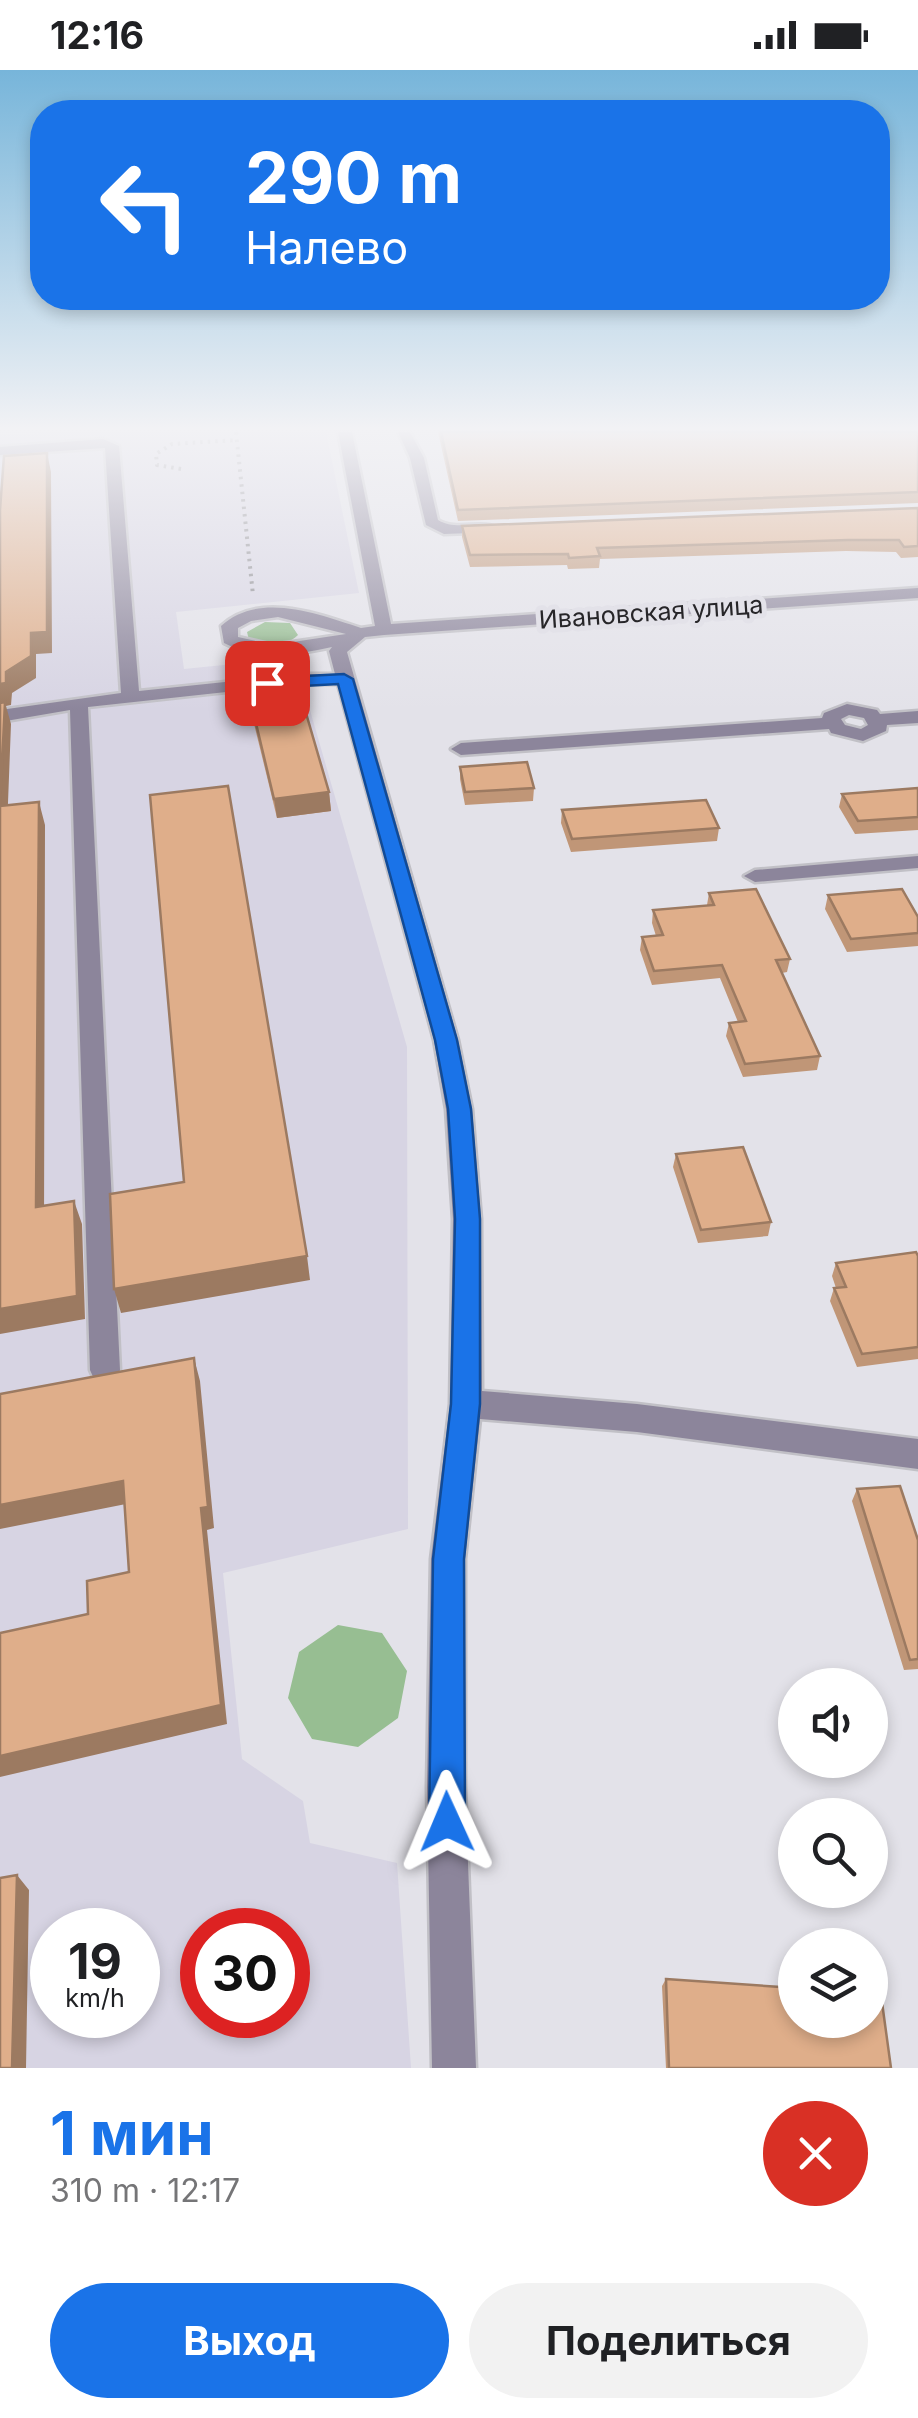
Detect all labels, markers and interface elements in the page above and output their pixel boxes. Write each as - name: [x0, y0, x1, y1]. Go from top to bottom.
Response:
- text: 12:16: [50, 12, 144, 58]
- text: 290 m: [245, 135, 462, 220]
- icon: left: [80, 140, 210, 270]
- text: Налево: [245, 220, 408, 275]
- street label: Ивановская улица: [538, 589, 764, 635]
- pin: [225, 641, 310, 726]
- icon: arrive: [240, 656, 295, 711]
- map controls: [778, 1668, 888, 2038]
- button: sound: [778, 1668, 888, 1778]
- position arrow: [395, 1770, 499, 1874]
- button: search: [778, 1798, 888, 1908]
- speed limit sign: 30: [180, 1908, 310, 2038]
- button: layers: [778, 1928, 888, 2038]
- text: 19: [68, 1931, 122, 1991]
- text: km/h: [65, 1983, 125, 2013]
- text: 1 мин: [50, 2097, 214, 2169]
- button: close: [763, 2101, 868, 2206]
- text: 310 m · 12:17: [50, 2171, 240, 2210]
- button: Выход: [50, 2283, 449, 2398]
- button: Поделиться: [469, 2283, 868, 2398]

